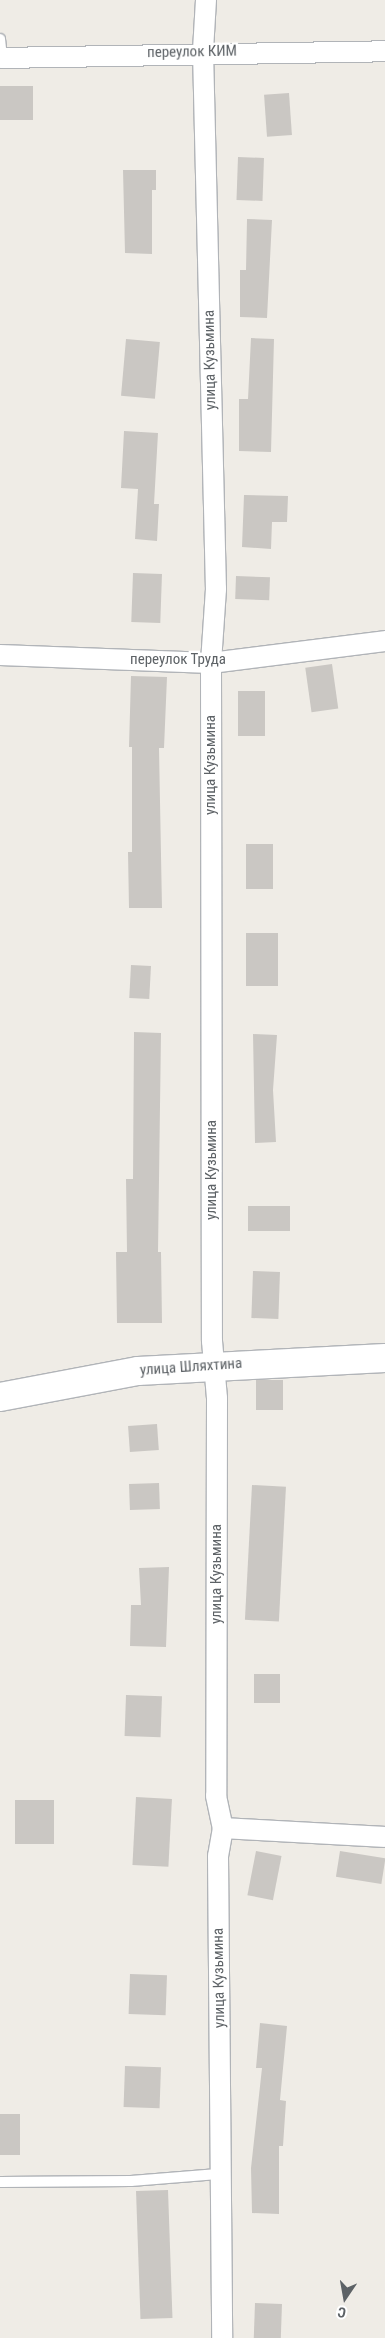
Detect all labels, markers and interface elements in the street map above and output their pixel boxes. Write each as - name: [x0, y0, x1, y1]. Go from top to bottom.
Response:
- street label: переулок КИМ: [147, 42, 237, 62]
- street label: улица Кузьмина: [200, 310, 220, 410]
- street label: переулок Труда: [130, 651, 226, 669]
- street label: улица Кузьмина: [202, 715, 220, 815]
- street label: улица Кузьмина: [203, 1120, 221, 1220]
- street label: улица Шляхтина: [139, 1354, 243, 1380]
- street label: улица Кузьмина: [208, 1524, 226, 1624]
- street label: улица Кузьмина: [209, 1928, 229, 2028]
- north arrow: [320, 2273, 370, 2323]
- text: С: [336, 2304, 347, 2321]

